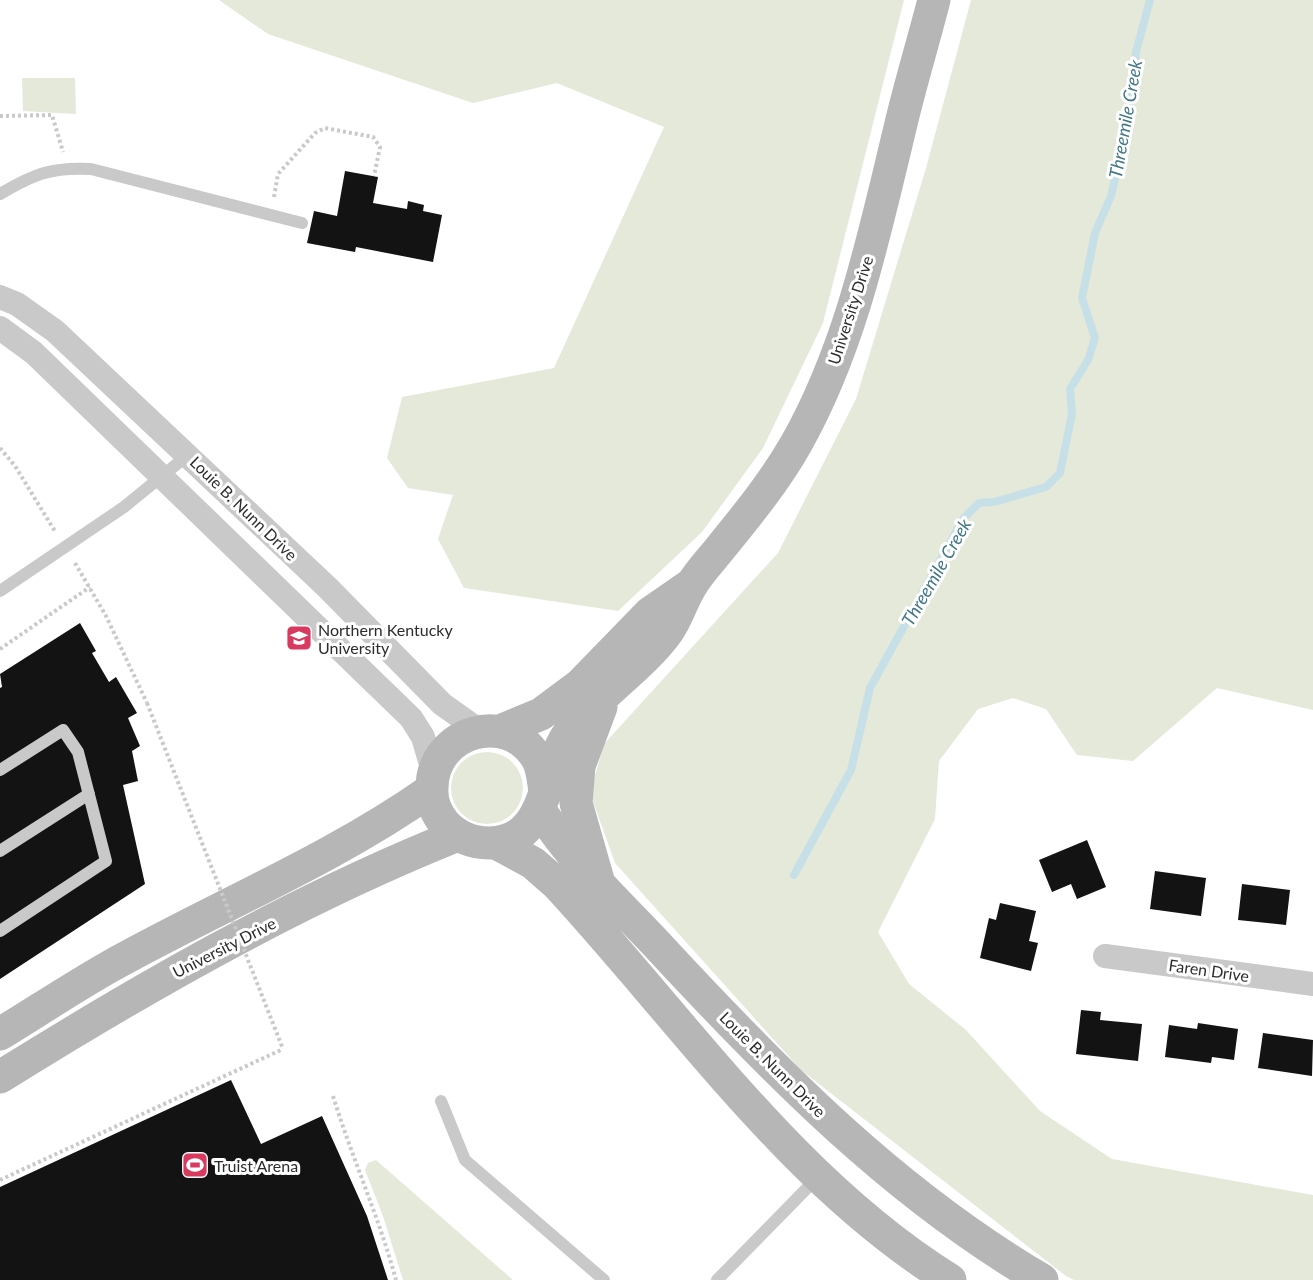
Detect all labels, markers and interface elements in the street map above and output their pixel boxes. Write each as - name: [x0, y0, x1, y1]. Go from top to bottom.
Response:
- water label: Threemile Creek: [1104, 57, 1146, 180]
- street label: University Drive: [823, 253, 877, 367]
- street label: Louie B. Nunn Drive: [187, 452, 301, 564]
- water label: Threemile Creek: [896, 514, 976, 630]
- place label: Northern Kentucky University: [318, 620, 454, 657]
- school or university icon: Northern Kentucky University: [284, 623, 314, 653]
- street label: University Drive: [169, 913, 279, 981]
- street label: Faren Drive: [1168, 955, 1250, 985]
- street label: Louie B. Nunn Drive: [716, 1007, 830, 1121]
- sports icon: Truist Arena: [180, 1150, 210, 1180]
- place label: Truist Arena: [214, 1156, 298, 1175]

